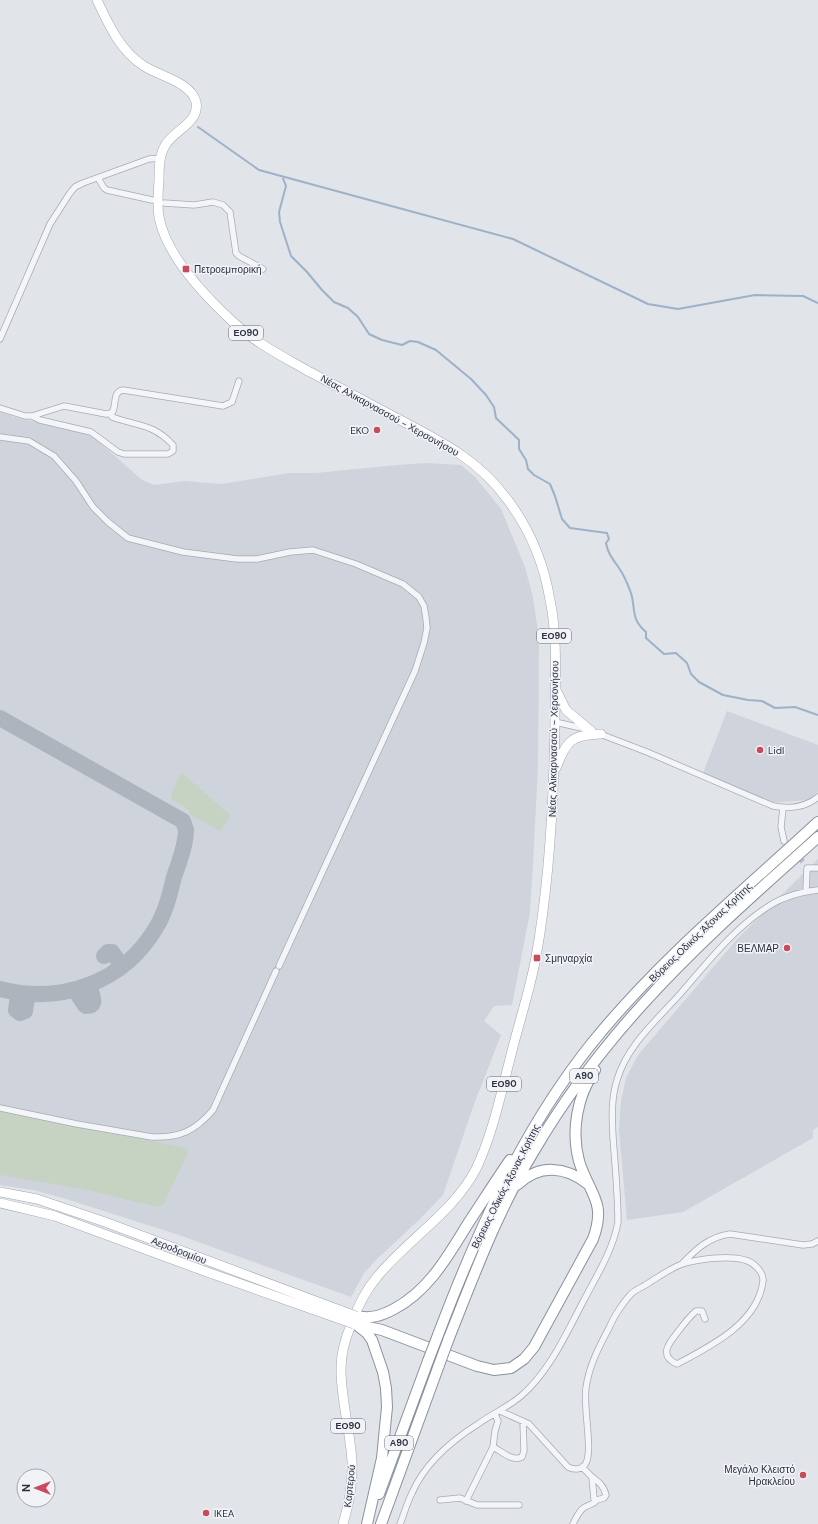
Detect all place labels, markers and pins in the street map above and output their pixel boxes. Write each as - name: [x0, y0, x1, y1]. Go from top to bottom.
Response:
- place label: Πετροεμπορική: [194, 263, 262, 276]
- marker: Πετροεμπορική: [181, 264, 191, 274]
- place label: EKO: [350, 424, 369, 437]
- marker: EKO: [372, 425, 382, 435]
- place label: Lidl: [768, 744, 784, 757]
- marker: Lidl: [755, 745, 765, 755]
- place label: ΒΕΛΜΑΡ: [737, 942, 779, 955]
- marker: ΒΕΛΜΑΡ: [782, 943, 792, 953]
- place label: Σμηναρχία: [545, 952, 592, 965]
- marker: Σμηναρχία: [532, 953, 542, 963]
- place label: Μεγάλο Κλειστό Ηρακλείου: [724, 1463, 795, 1488]
- marker: Μεγάλο Κλειστό Ηρακλείου: [798, 1470, 808, 1480]
- place label: IKEA: [214, 1507, 235, 1520]
- marker: IKEA: [201, 1508, 211, 1518]

